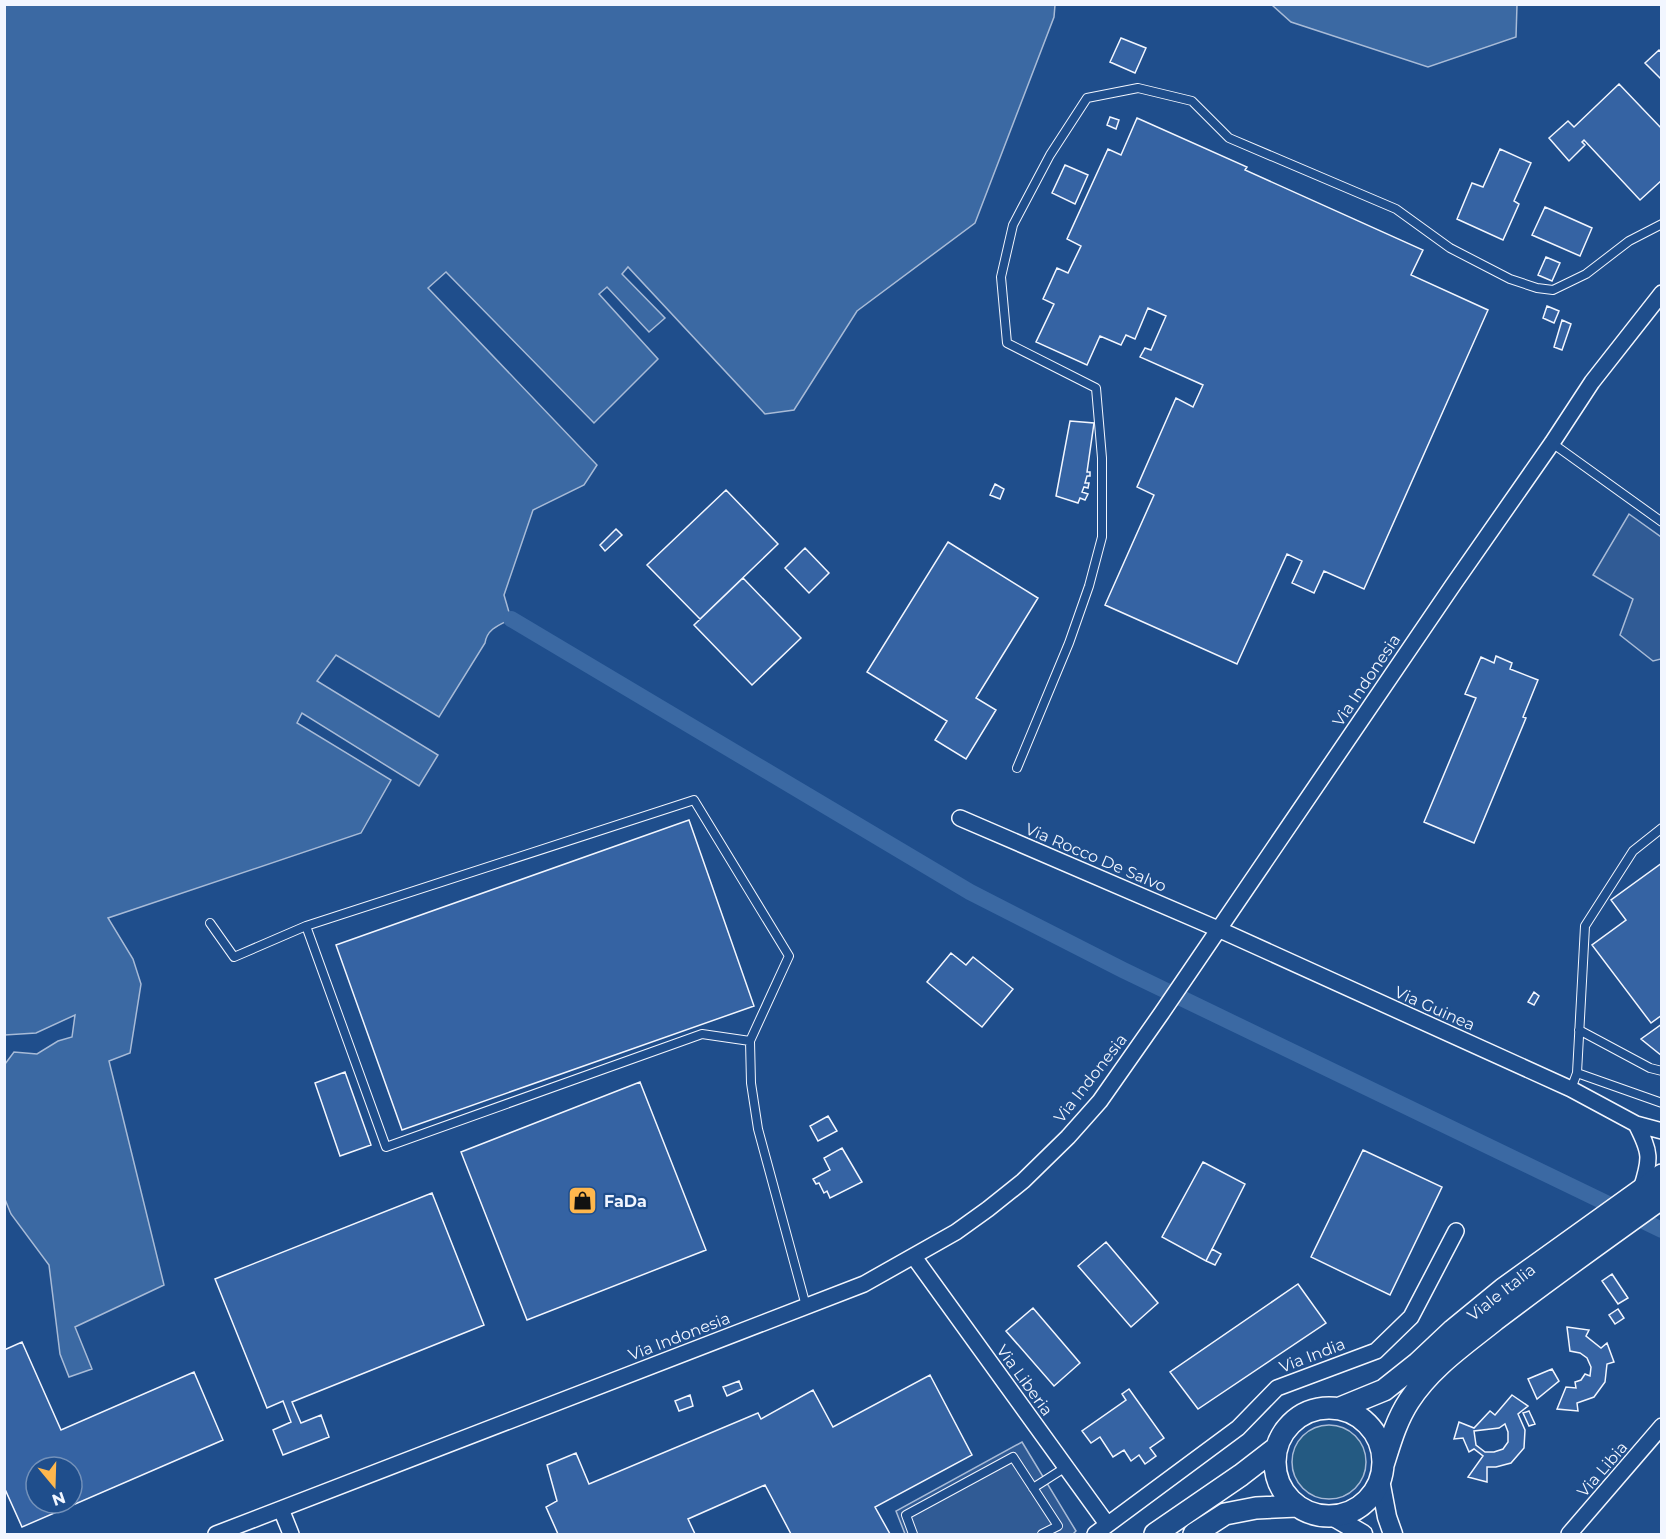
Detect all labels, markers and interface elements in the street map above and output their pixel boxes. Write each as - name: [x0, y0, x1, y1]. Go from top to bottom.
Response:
- street label: Via Indonesia: [1329, 630, 1404, 730]
- street label: Via Rocco De Salvo: [1022, 819, 1169, 896]
- street label: Via Guinea: [1392, 982, 1478, 1035]
- street label: Via Indonesia: [1050, 1030, 1131, 1126]
- shop icon: FaDa: [567, 1185, 599, 1217]
- place label: FaDa: [604, 1192, 647, 1211]
- street label: Viale Italia: [1463, 1260, 1539, 1325]
- street label: Via Indonesia: [626, 1308, 733, 1365]
- street label: Via India: [1277, 1334, 1348, 1377]
- street label: Via Liberia: [992, 1341, 1057, 1419]
- street label: Via Libia: [1573, 1438, 1632, 1501]
- north arrow: [24, 1455, 84, 1515]
- text: N: [50, 1488, 68, 1510]

